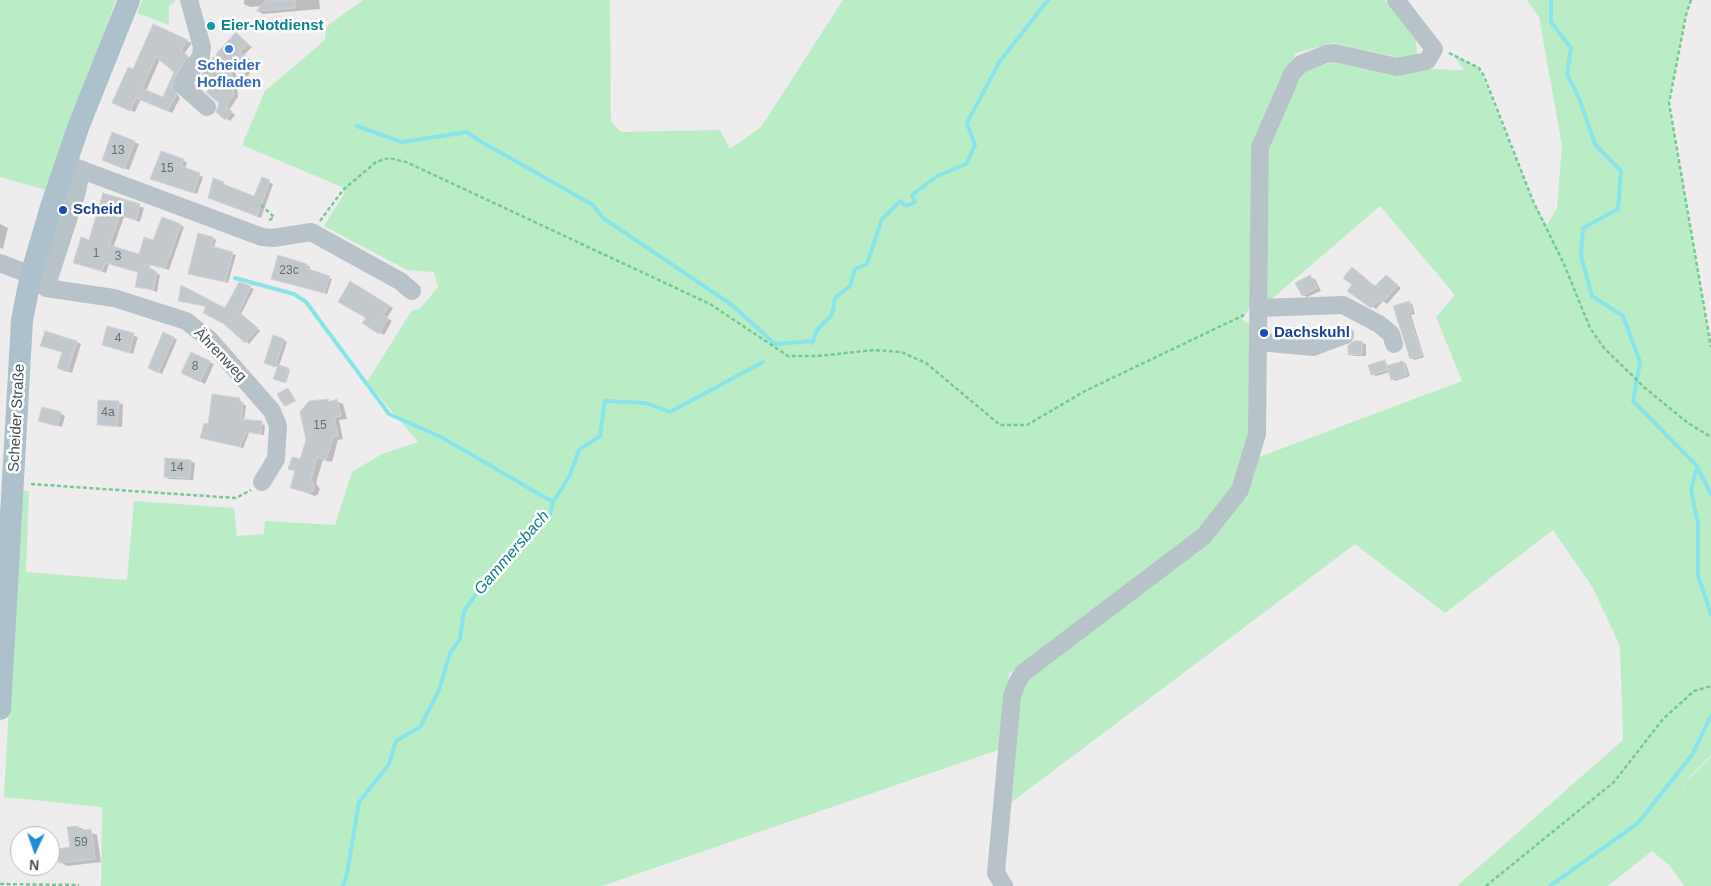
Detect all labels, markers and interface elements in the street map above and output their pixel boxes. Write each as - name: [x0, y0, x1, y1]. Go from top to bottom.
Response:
- place label: Eier-Notdienst: [221, 17, 324, 35]
- marker: Eier-Notdienst: [205, 20, 217, 32]
- marker: Scheider Hofladen: [223, 43, 235, 55]
- place label: Scheider Hofladen: [197, 57, 261, 92]
- house number: 13: [111, 144, 125, 158]
- house number: 15: [160, 162, 174, 176]
- place label: Scheid: [73, 201, 122, 219]
- marker: Scheid: [57, 204, 69, 216]
- house number: 1: [93, 247, 99, 261]
- house number: 3: [115, 250, 121, 264]
- house number: 23c: [279, 264, 299, 278]
- street label: Ährenweg: [190, 324, 250, 386]
- place label: Dachskuhl: [1274, 324, 1350, 342]
- marker: Dachskuhl: [1258, 327, 1270, 339]
- house number: 4: [115, 332, 121, 346]
- house number: 8: [192, 360, 198, 374]
- street label: Scheider Straße: [5, 363, 29, 473]
- house number: 4a: [101, 406, 115, 420]
- house number: 15: [313, 419, 327, 433]
- house number: 14: [170, 461, 184, 475]
- water label: Gammersbach: [470, 507, 554, 599]
- north arrow: [10, 826, 60, 876]
- house number: 59: [74, 836, 88, 850]
- text: N: [29, 857, 40, 873]

